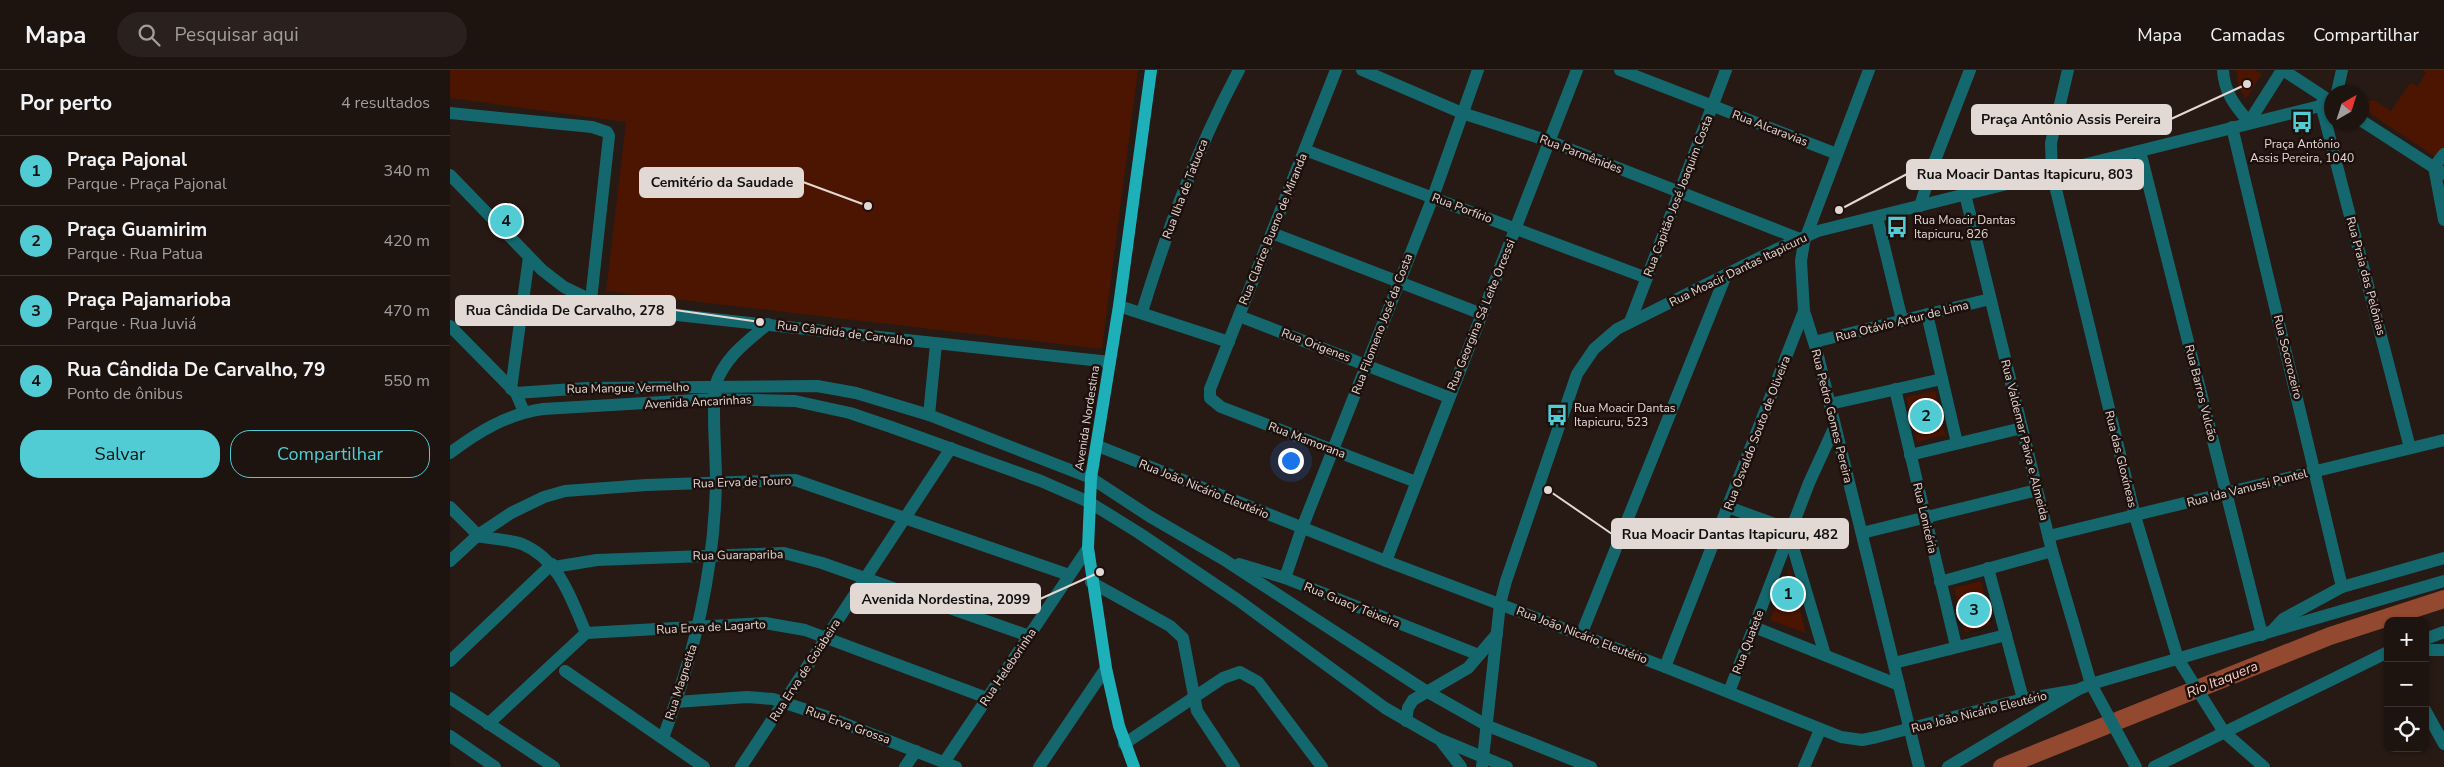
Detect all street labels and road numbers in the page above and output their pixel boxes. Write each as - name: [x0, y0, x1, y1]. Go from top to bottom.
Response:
- street label: Rua Alcaravias: [1730, 106, 1810, 150]
- street label: Rua Capitão José Joaquim Costa: [1640, 113, 1716, 279]
- street label: Rua Parmênides: [1537, 131, 1625, 177]
- street label: Rua Ilha de Tatuoca: [1159, 137, 1211, 241]
- street label: Rua Clarice Bueno de Miranda: [1235, 151, 1311, 307]
- street label: Rua Porfírio: [1430, 189, 1495, 227]
- street label: Rua Praia das Pelônias: [2342, 215, 2390, 337]
- street label: Rua Moacir Dantas Itapicuru: [1666, 230, 1810, 310]
- street label: Rua Georgina Sá Leite Orcessi: [1443, 237, 1519, 393]
- street label: Rua Filomeno José da Costa: [1348, 251, 1416, 397]
- street label: Rua Otávio Artur de Lima: [1834, 297, 1970, 345]
- street label: Rua Socorozeiro: [2270, 313, 2306, 401]
- street label: Rua Cândida de Carvalho: [776, 317, 914, 349]
- street label: Rua Origenes: [1279, 324, 1353, 366]
- street label: Rua Barros Vulcão: [2181, 343, 2221, 443]
- street label: Rua Pedro Gomes Pereira: [1808, 347, 1856, 485]
- street label: Rua Osvaldo Souto de Oliveira: [1720, 353, 1794, 513]
- street label: Rua Valdemar Paiva e Almeida: [1997, 358, 2053, 522]
- street label: Avenida Nordestina: [1071, 364, 1103, 472]
- street label: Rua Mangue Vermelho: [566, 379, 690, 397]
- street label: Avenida Ancarinhas: [644, 391, 752, 413]
- street label: Rua das Gloxíneas: [2101, 409, 2141, 509]
- street label: Rua Mamorana: [1266, 418, 1348, 462]
- street label: Rua João Nicário Eleutério: [1136, 456, 1272, 523]
- street label: Rua Ida Vanussi Puntel: [2185, 465, 2309, 511]
- street label: Rua Erva de Touro: [693, 472, 792, 492]
- street label: Rua Lonicéria: [1909, 481, 1941, 555]
- street label: Rua Guarapariba: [693, 546, 783, 564]
- street label: Rua Guacy Teixeira: [1302, 578, 1402, 632]
- street label: Rua João Nicário Eleutério: [1514, 603, 1650, 668]
- street label: Rua Quatete: [1728, 608, 1768, 676]
- street label: Rua Erva de Lagarto: [656, 616, 766, 638]
- street label: Rua Erva de Goiabeira: [766, 616, 844, 724]
- street label: Rua Heleborinha: [976, 625, 1040, 709]
- street label: Rua Magnetita: [661, 642, 701, 722]
- street label: Rua João Nicário Eleutério: [1910, 687, 2049, 737]
- street label: Rua Erva Grossa: [804, 702, 892, 748]

